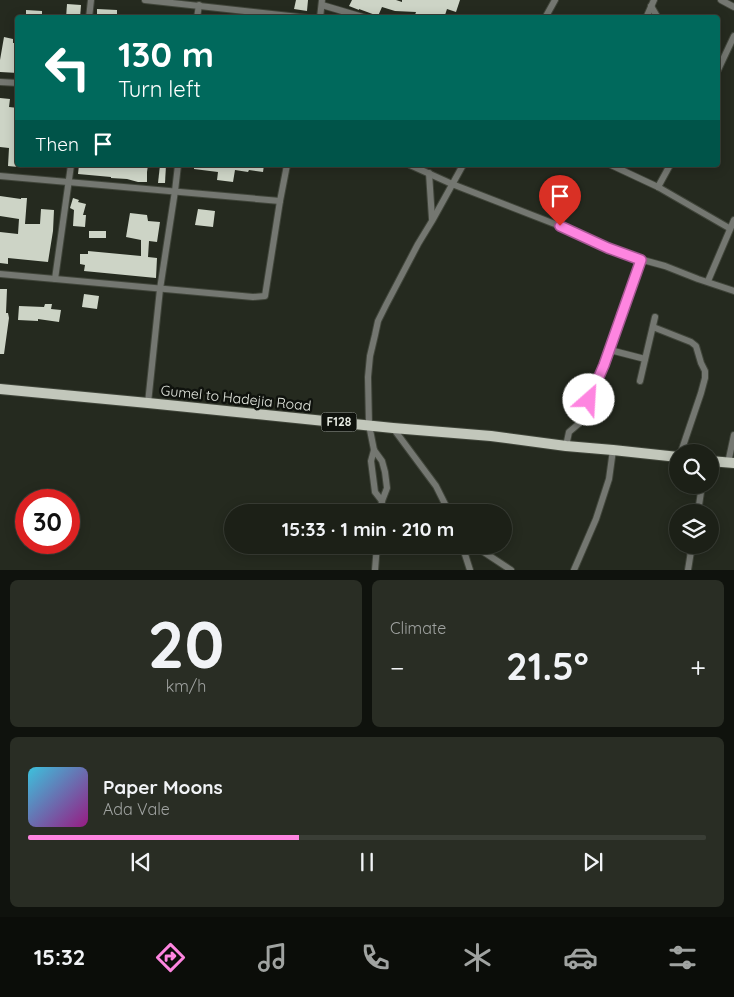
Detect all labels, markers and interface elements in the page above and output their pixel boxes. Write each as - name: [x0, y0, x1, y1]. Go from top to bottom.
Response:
- text: 130 m: [118, 32, 214, 76]
- icon: left: [35, 35, 100, 100]
- text: Turn left: [118, 75, 201, 103]
- icon: arrive: [89, 130, 117, 158]
- text: Then: [35, 132, 79, 156]
- pin: [539, 175, 581, 226]
- icon: arrive: [546, 182, 574, 210]
- position arrow: [562, 373, 614, 425]
- street label: Gumel to Hadejia Road: [160, 381, 312, 415]
- road number: F128: [322, 412, 356, 432]
- map controls: [669, 444, 719, 554]
- button: search: [669, 444, 719, 494]
- speed limit sign: 30: [15, 489, 80, 554]
- button: layers: [669, 504, 719, 554]
- text: 15:33 · 1 min · 210 m: [282, 517, 454, 541]
- text: 20: [148, 603, 224, 684]
- text: Climate: [390, 618, 446, 638]
- text: 21.5°: [506, 642, 589, 690]
- text: −: [390, 650, 405, 685]
- text: +: [690, 650, 706, 685]
- text: km/h: [166, 676, 206, 696]
- text: Paper Moons: [103, 775, 223, 799]
- text: Ada Vale: [103, 799, 170, 819]
- icon: previous: [127, 848, 155, 876]
- icon: pause: [353, 848, 381, 876]
- icon: next: [579, 848, 607, 876]
- icon: directions: [153, 940, 188, 975]
- icon: music: [255, 940, 290, 975]
- icon: phone: [358, 940, 393, 975]
- icon: climate: [460, 940, 495, 975]
- icon: car: [563, 940, 598, 975]
- icon: filters: [665, 940, 700, 975]
- text: 15:32: [34, 943, 85, 971]

